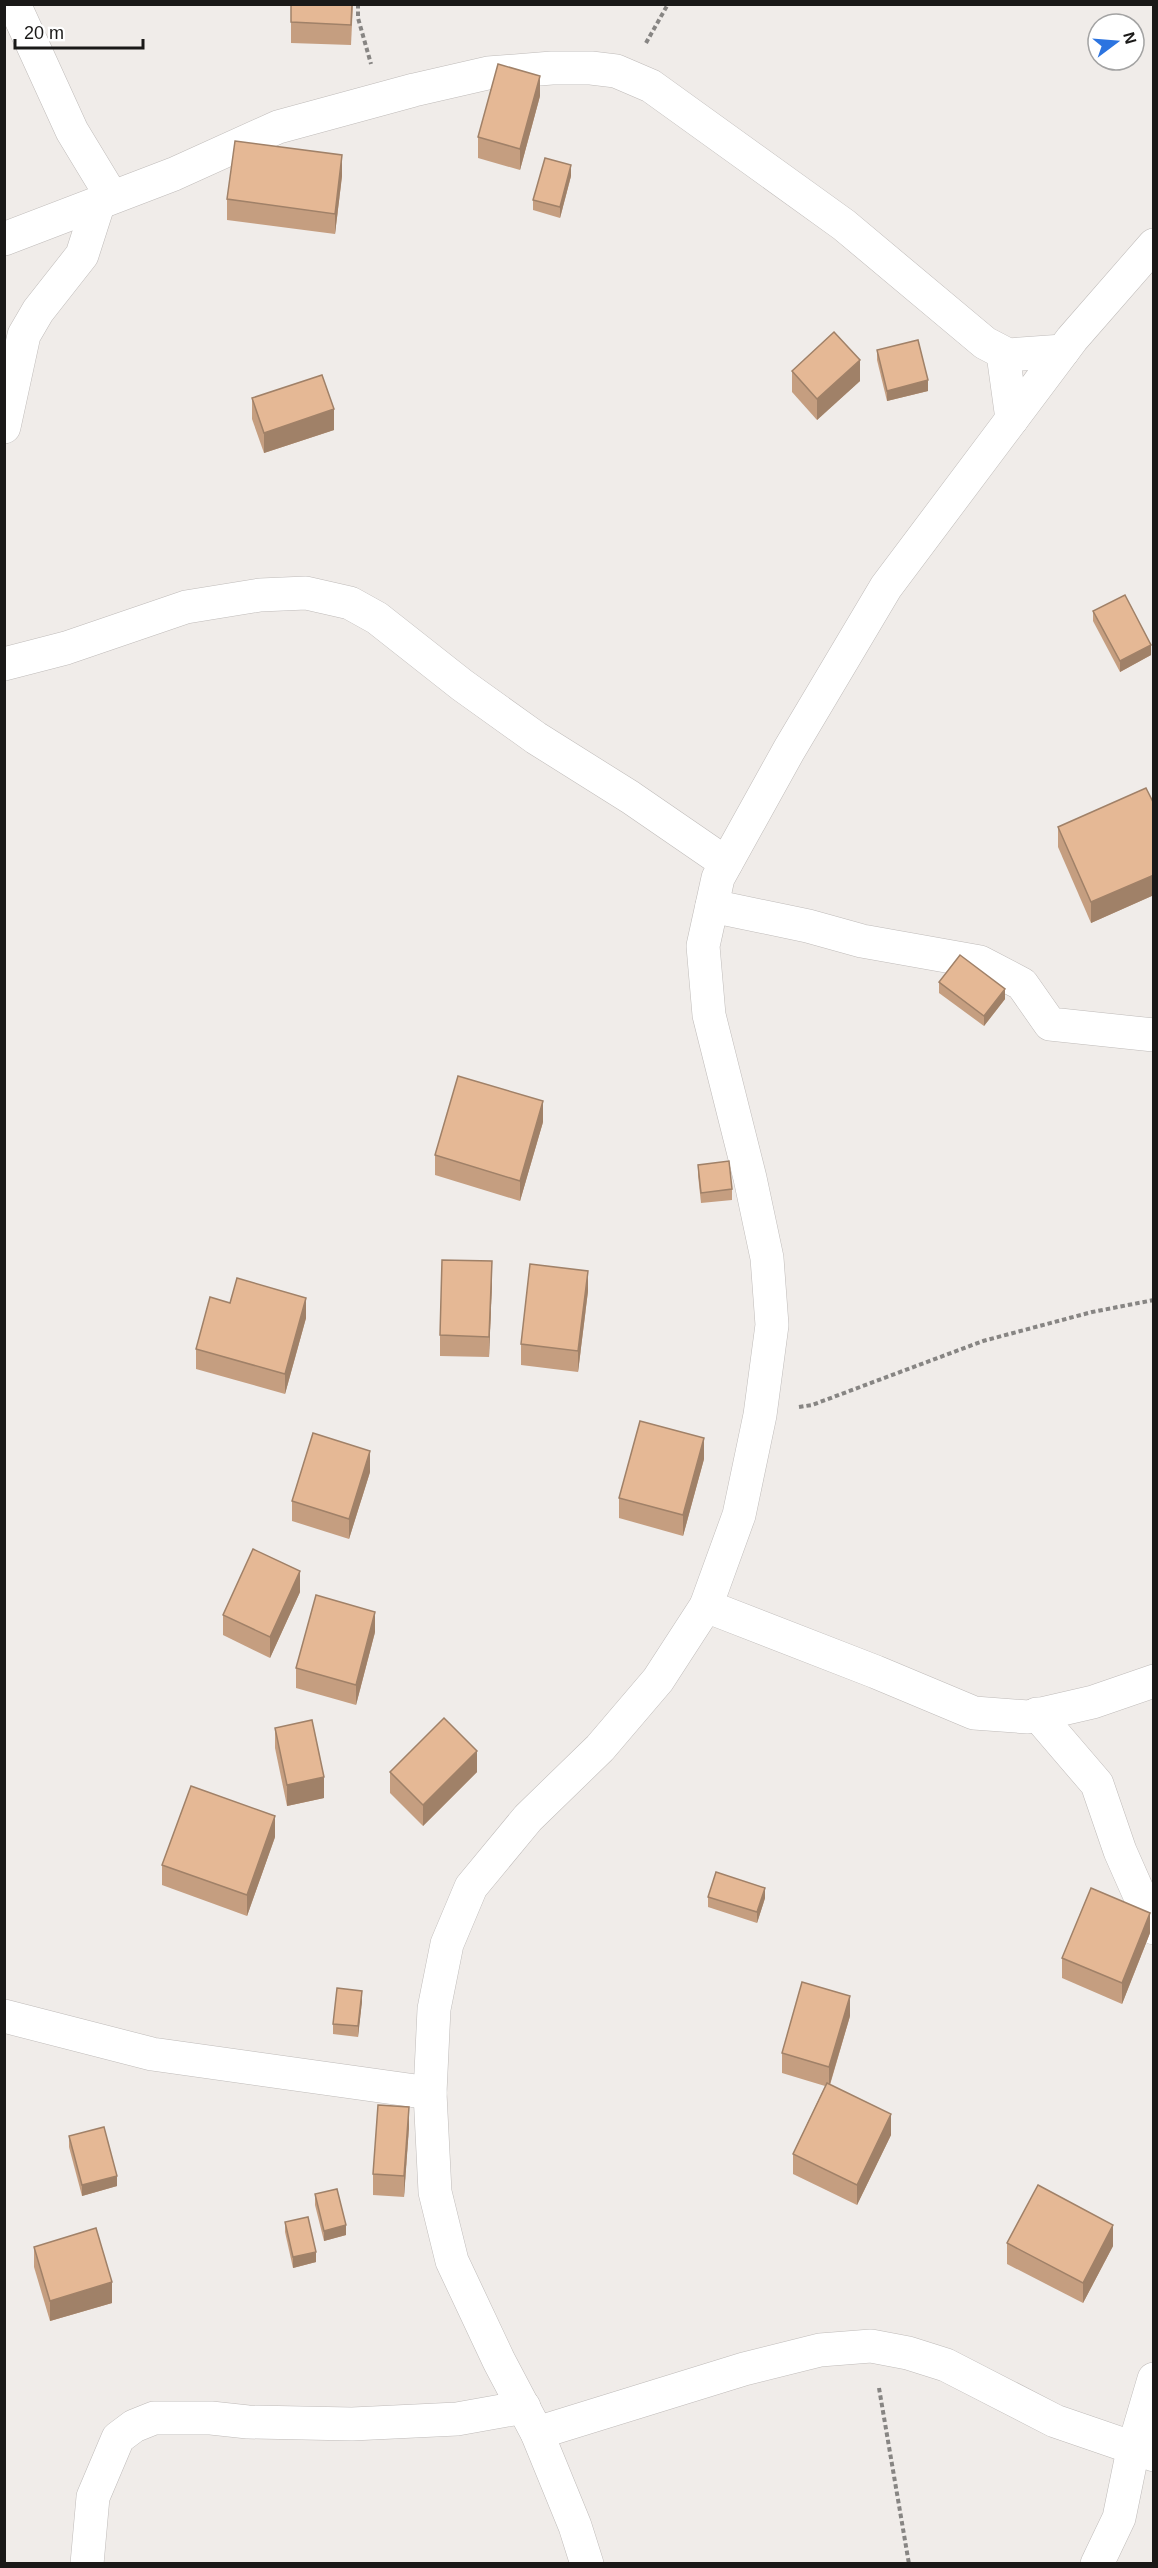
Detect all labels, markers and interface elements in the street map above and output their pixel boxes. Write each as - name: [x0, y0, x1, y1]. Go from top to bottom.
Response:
- scale bar: [15, 12, 142, 50]
- north arrow: [1086, 12, 1146, 72]
- text: 20 m: [24, 23, 64, 43]
- text: N: [1120, 30, 1140, 46]

